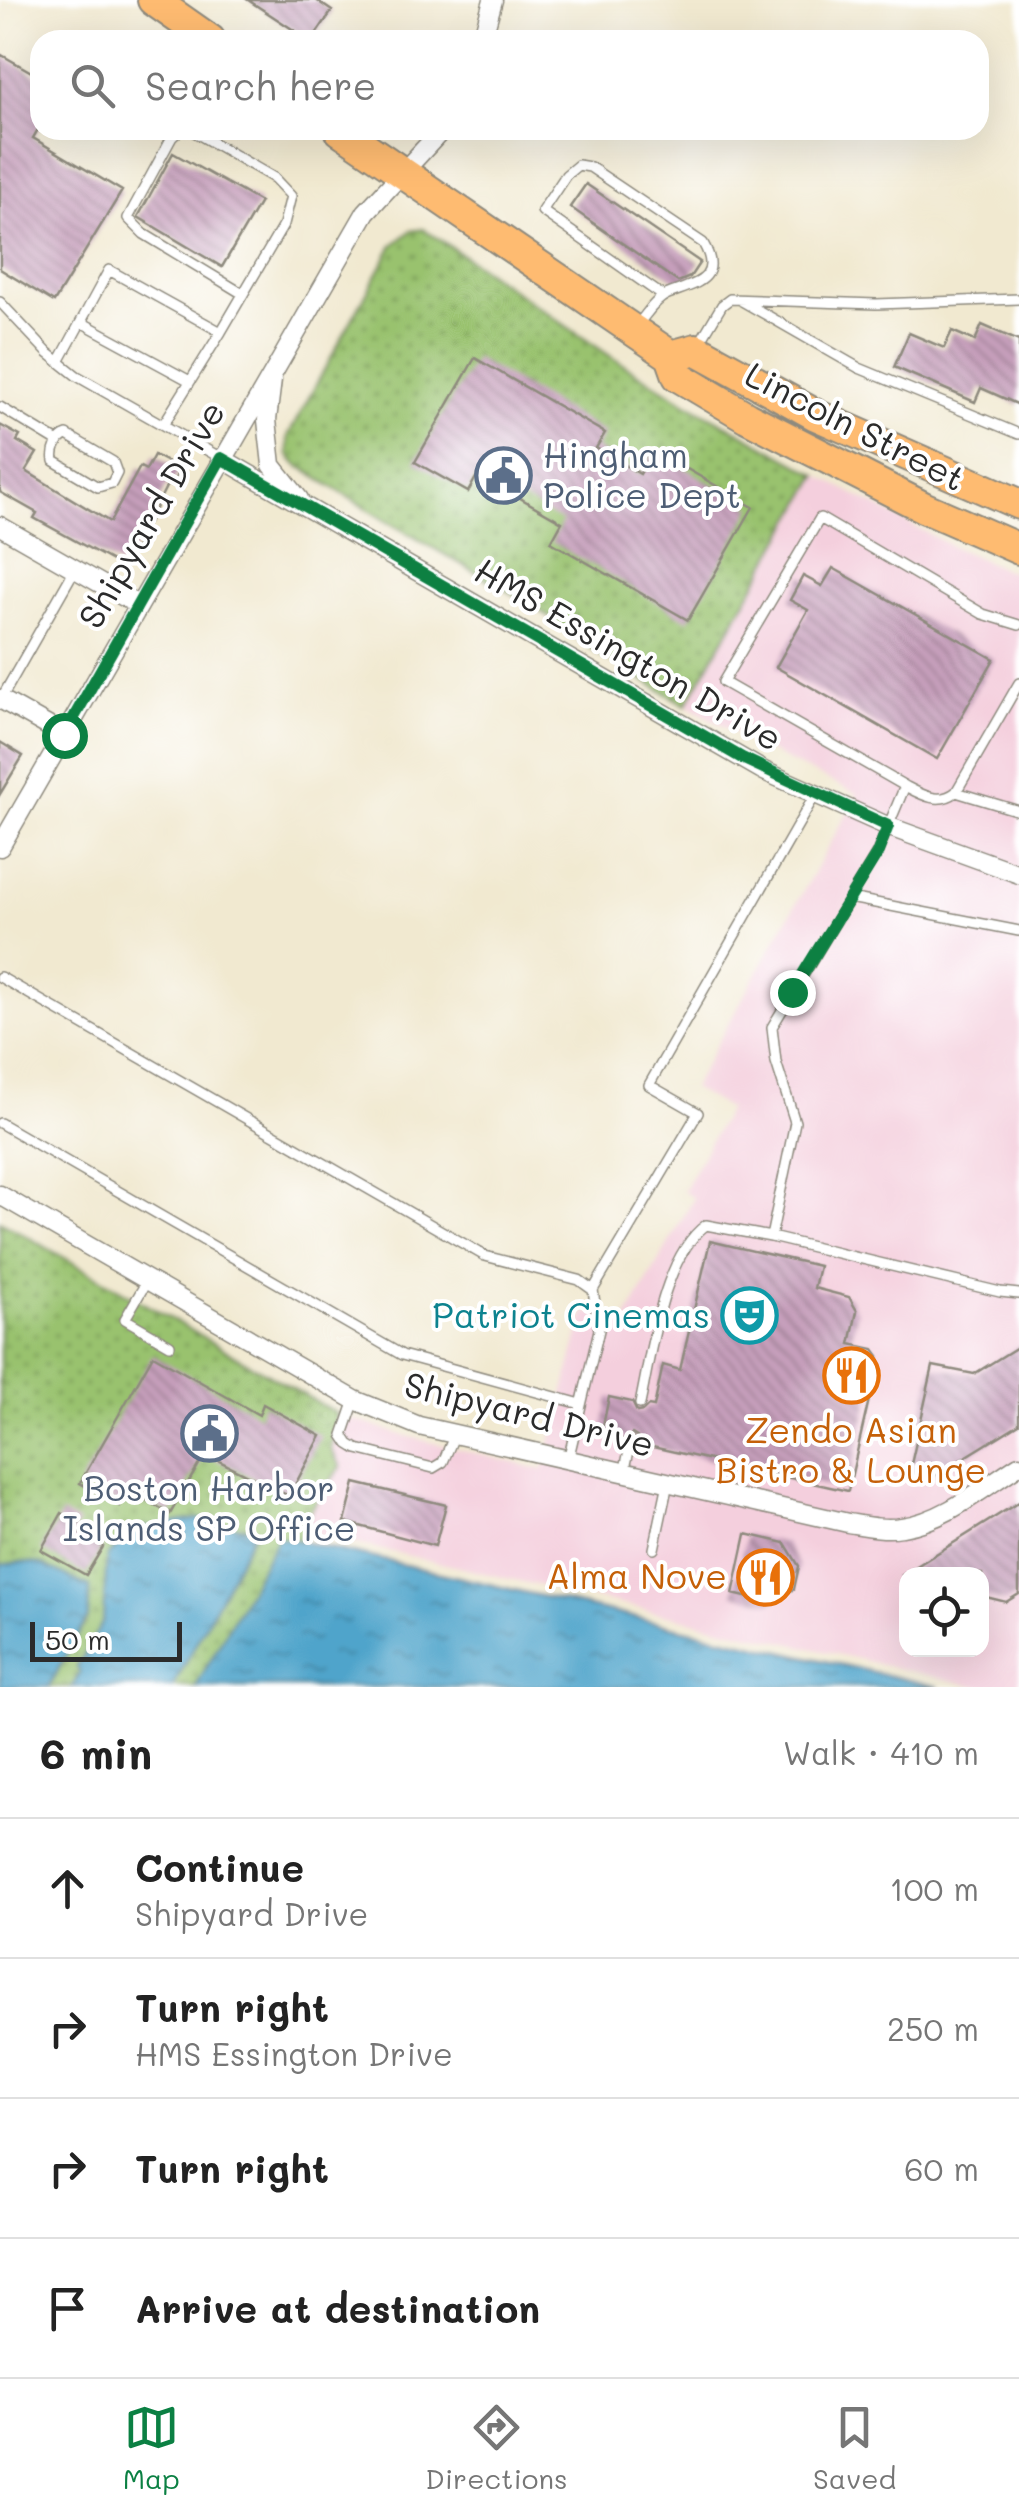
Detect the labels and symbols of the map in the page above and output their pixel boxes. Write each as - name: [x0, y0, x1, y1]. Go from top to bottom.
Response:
- street label: Lincoln Street: [738, 350, 974, 500]
- street label: Shipyard Drive: [67, 392, 234, 636]
- place label: Hingham Police Dept: [543, 431, 741, 517]
- public building icon: Hingham Police Dept: [474, 446, 534, 506]
- street label: HMS Essington Drive: [467, 546, 791, 760]
- route start: [42, 713, 88, 759]
- route end: [770, 970, 816, 1016]
- theatre icon: Patriot Cinemas: [719, 1286, 779, 1346]
- place label: Patriot Cinemas: [432, 1291, 710, 1337]
- restaurant icon: Zendo Asian Bistro & Lounge: [821, 1345, 881, 1405]
- street label: Shipyard Drive: [400, 1360, 659, 1466]
- public building icon: Boston Harbor Islands SP Office: [179, 1403, 239, 1463]
- place label: Zendo Asian Bistro & Lounge: [716, 1406, 986, 1492]
- place label: Boston Harbor Islands SP Office: [63, 1464, 355, 1550]
- restaurant icon: Alma Nove: [736, 1547, 796, 1607]
- place label: Alma Nove: [546, 1552, 727, 1598]
- scale bar: [30, 1617, 182, 1662]

